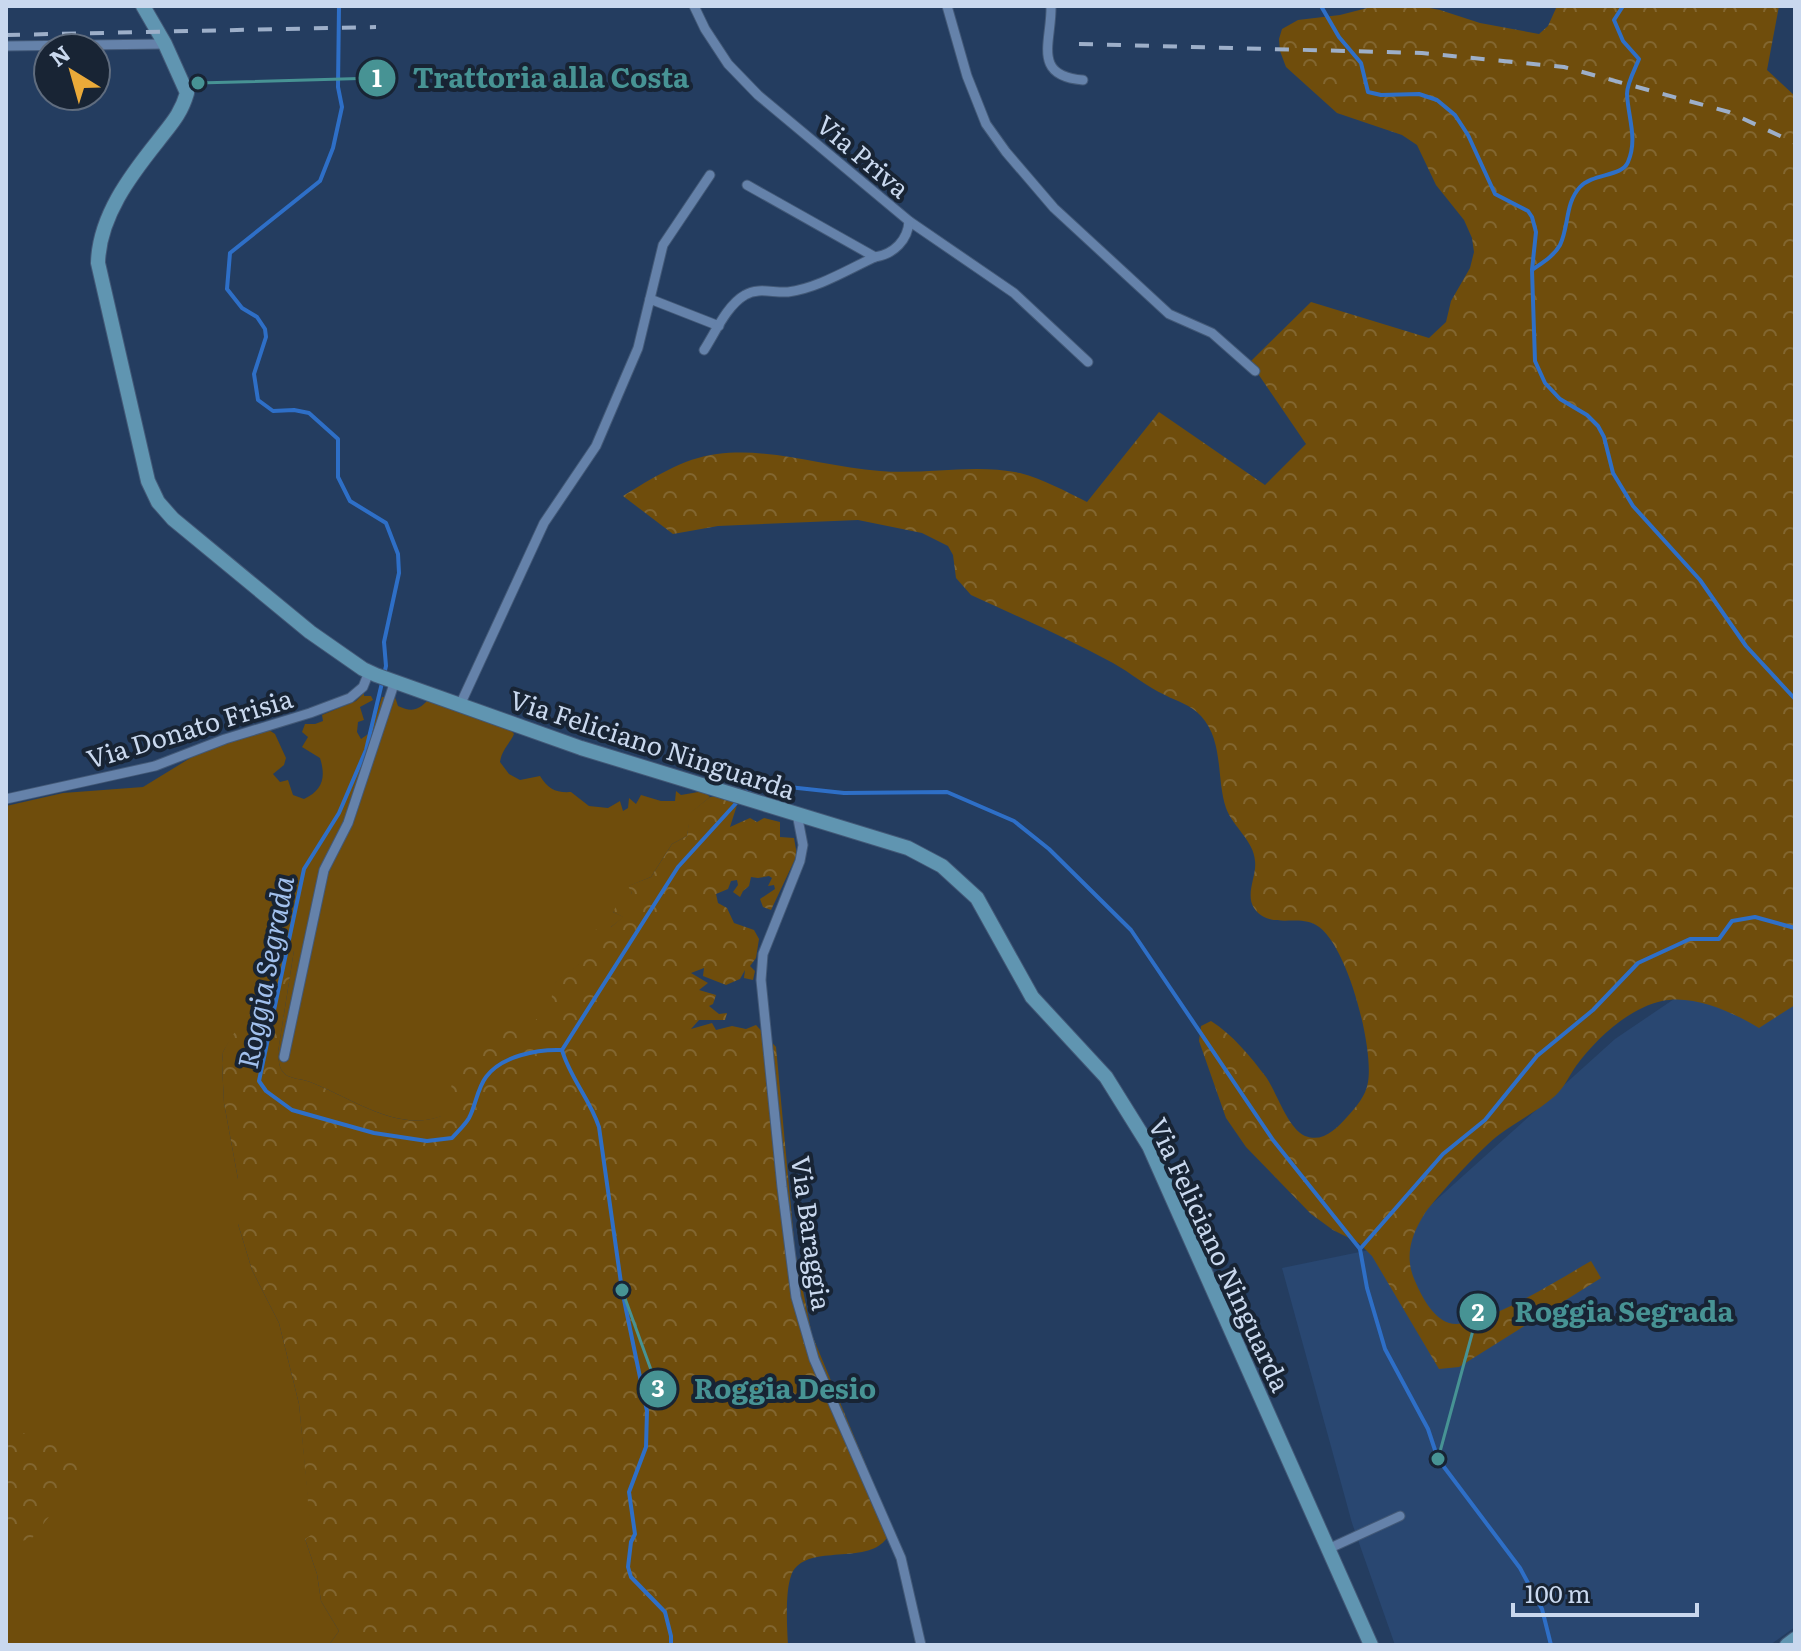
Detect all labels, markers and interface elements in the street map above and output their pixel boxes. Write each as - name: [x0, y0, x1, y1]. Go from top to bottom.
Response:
- north arrow: [32, 32, 112, 112]
- text: N: [42, 36, 76, 74]
- callout: Trattoria alla Costa: [357, 52, 706, 104]
- text: Trattoria alla Costa: [413, 55, 690, 97]
- text: 1: [372, 59, 382, 94]
- street label: Via Priva: [809, 104, 919, 206]
- street label: Via Donato Frisia: [81, 677, 297, 777]
- street label: Via Feliciano Ninguarda: [505, 678, 801, 808]
- water label: Roggia Segrada: [225, 872, 303, 1072]
- street label: Via Feliciano Ninguarda: [1140, 1110, 1302, 1398]
- street label: Via Baraggia: [783, 1153, 843, 1313]
- callout: Roggia Segrada: [1458, 1286, 1750, 1338]
- text: Roggia Segrada: [1514, 1289, 1734, 1331]
- text: 2: [1472, 1293, 1485, 1328]
- callout: Roggia Desio: [638, 1363, 892, 1415]
- text: Roggia Desio: [694, 1366, 876, 1408]
- text: 3: [651, 1369, 665, 1404]
- scale bar: [1513, 1567, 1697, 1617]
- text: 100 m: [1525, 1575, 1591, 1610]

